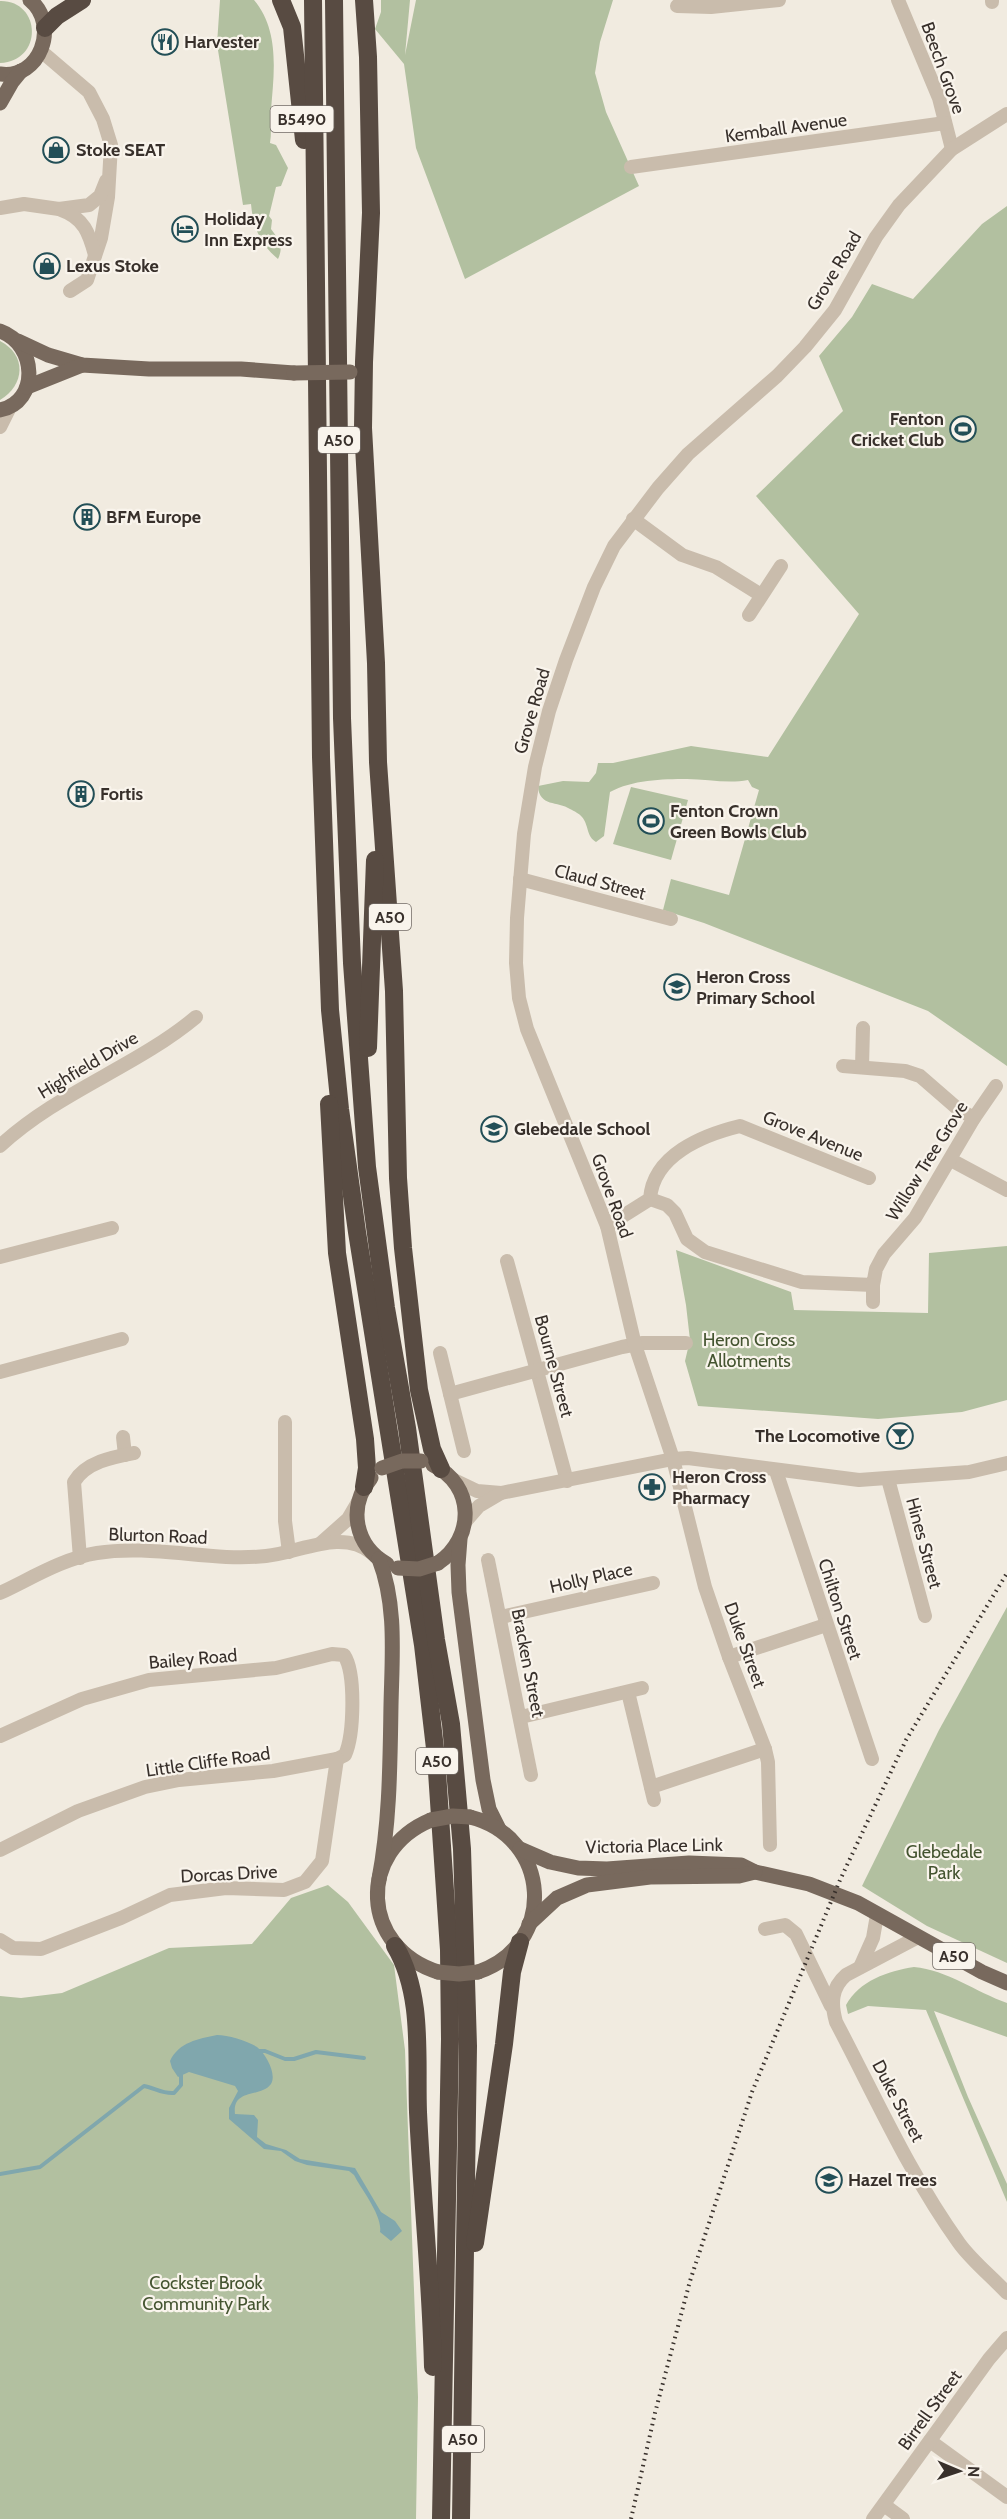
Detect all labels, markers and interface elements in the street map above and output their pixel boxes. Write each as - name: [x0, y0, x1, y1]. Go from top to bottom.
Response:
- street label: Beech Grove: [916, 19, 970, 117]
- restaurant icon: Harvester: [150, 27, 180, 57]
- place label: Harvester: [184, 31, 259, 53]
- road number: B5490: [270, 106, 334, 132]
- street label: Kemball Avenue: [724, 109, 848, 147]
- shop icon: Stoke SEAT: [41, 135, 71, 165]
- place label: Stoke SEAT: [76, 139, 165, 161]
- place label: Holiday Inn Express: [204, 208, 293, 251]
- hotel icon: Holiday Inn Express: [170, 214, 200, 244]
- street label: Grove Road: [802, 228, 866, 314]
- shop icon: Lexus Stoke: [32, 251, 62, 281]
- place label: Lexus Stoke: [66, 255, 159, 277]
- place label: Fenton Cricket Club: [851, 408, 944, 451]
- sports icon: Fenton Cricket Club: [948, 414, 978, 444]
- road number: A50: [318, 427, 360, 453]
- building icon: BFM Europe: [72, 502, 102, 532]
- place label: BFM Europe: [106, 506, 201, 528]
- street label: Grove Road: [509, 666, 555, 756]
- building icon: Fortis: [66, 779, 96, 809]
- place label: Fortis: [100, 783, 144, 805]
- place label: Fenton Crown Green Bowls Club: [670, 800, 807, 843]
- sports icon: Fenton Crown Green Bowls Club: [636, 806, 666, 836]
- street label: Claud Street: [552, 859, 648, 905]
- road number: A50: [369, 904, 411, 930]
- place label: Heron Cross Primary School: [696, 966, 815, 1009]
- school or university icon: Heron Cross Primary School: [662, 972, 692, 1002]
- street label: Highfield Drive: [34, 1027, 142, 1103]
- street label: Willow Tree Grove: [881, 1097, 973, 1225]
- street label: Grove Avenue: [760, 1106, 866, 1166]
- school or university icon: Glebedale School: [479, 1114, 509, 1144]
- place label: Glebedale School: [514, 1118, 651, 1140]
- street label: Grove Road: [587, 1151, 637, 1241]
- street label: Bourne Street: [530, 1312, 578, 1420]
- park label: Heron Cross Allotments: [703, 1329, 795, 1372]
- bar icon: The Locomotive: [885, 1421, 915, 1451]
- place label: The Locomotive: [755, 1425, 880, 1447]
- place label: Heron Cross Pharmacy: [672, 1466, 767, 1509]
- pharmacy icon: Heron Cross Pharmacy: [637, 1472, 667, 1502]
- street label: Hines Street: [901, 1495, 947, 1591]
- street label: Blurton Road: [108, 1523, 208, 1549]
- street label: Chilton Street: [813, 1556, 867, 1662]
- street label: Holly Place: [547, 1558, 635, 1598]
- street label: Duke Street: [719, 1599, 771, 1691]
- street label: Bracken Street: [507, 1607, 549, 1719]
- street label: Bailey Road: [148, 1644, 238, 1674]
- street label: Little Cliffe Road: [144, 1742, 272, 1782]
- road number: A50: [416, 1748, 458, 1774]
- street label: Victoria Place Link: [585, 1834, 724, 1858]
- park label: Glebedale Park: [906, 1841, 982, 1884]
- street label: Dorcas Drive: [180, 1860, 278, 1888]
- road number: A50: [933, 1943, 975, 1969]
- street label: Duke Street: [867, 2056, 929, 2146]
- school or university icon: Hazel Trees: [814, 2165, 844, 2195]
- place label: Hazel Trees: [848, 2169, 937, 2191]
- park label: Cockster Brook Community Park: [142, 2272, 271, 2315]
- street label: Birrell Street: [894, 2366, 966, 2454]
- road number: A50: [442, 2426, 484, 2452]
- north arrow: [929, 2441, 989, 2501]
- text: N: [964, 2466, 983, 2477]

